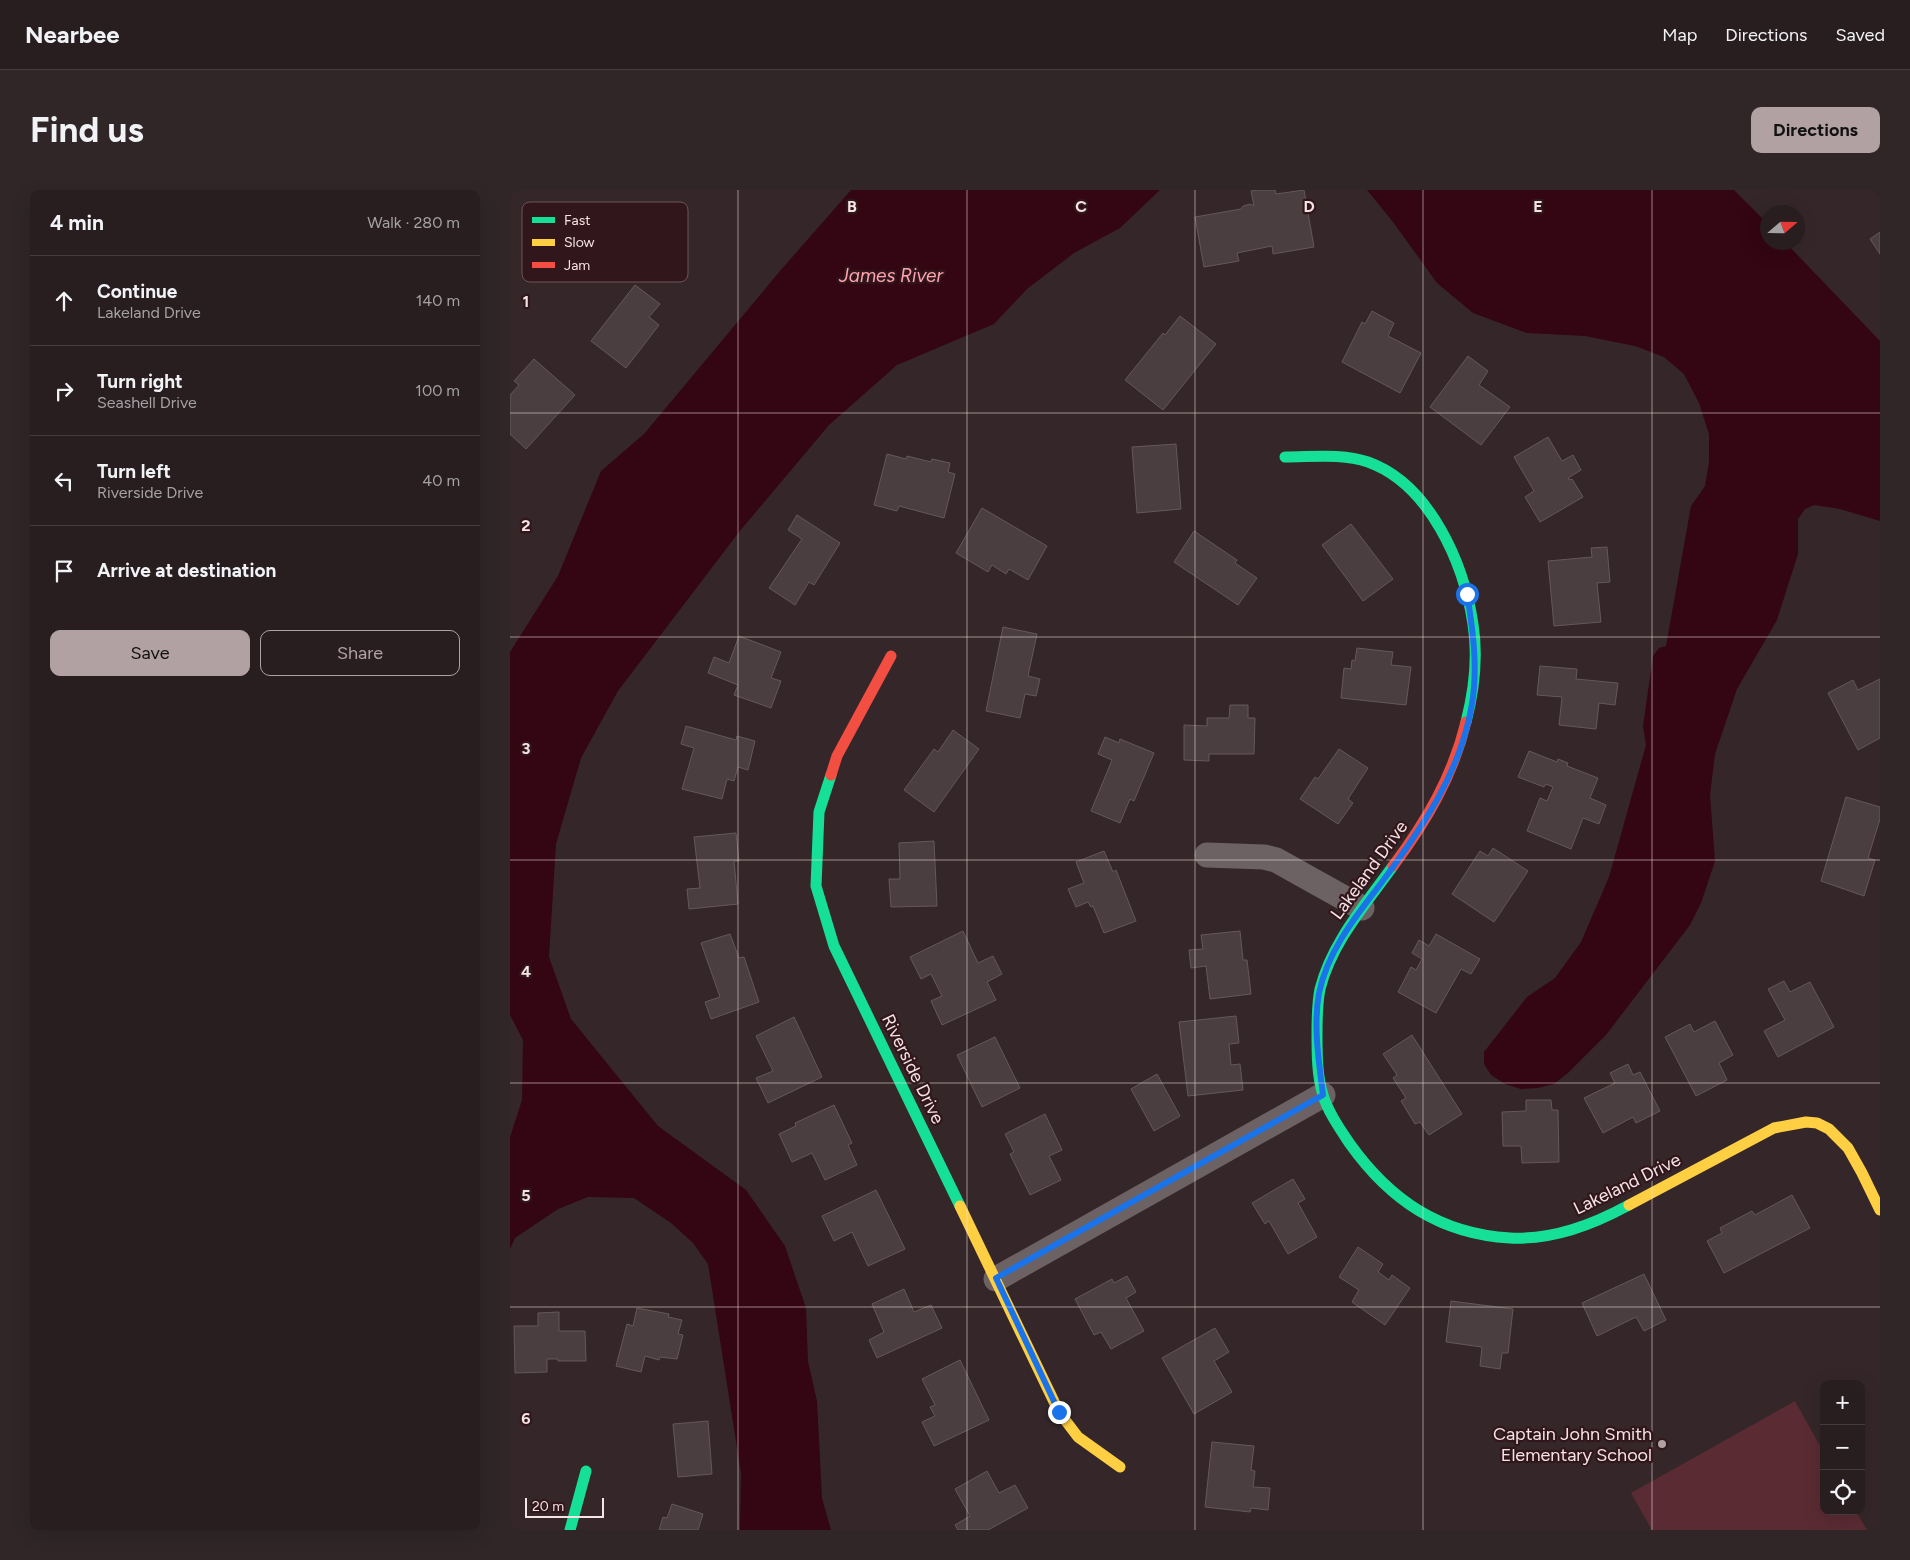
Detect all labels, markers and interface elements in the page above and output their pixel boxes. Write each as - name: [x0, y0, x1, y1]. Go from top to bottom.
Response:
- text: Nearbee: [25, 20, 120, 49]
- text: Map: [1662, 24, 1697, 46]
- text: Directions: [1725, 24, 1807, 46]
- text: Saved: [1835, 24, 1885, 46]
- button: Directions: [1751, 107, 1880, 153]
- text: Find us: [30, 109, 144, 151]
- text: B: [847, 197, 857, 216]
- text: C: [1075, 197, 1087, 216]
- text: D: [1303, 197, 1315, 216]
- text: E: [1533, 197, 1543, 216]
- legend: [522, 202, 688, 282]
- north arrow: [1760, 205, 1805, 250]
- text: 4 min: [50, 210, 104, 235]
- text: Fast: [564, 212, 590, 229]
- text: Walk · 280 m: [367, 213, 460, 232]
- text: Slow: [564, 234, 595, 251]
- text: Jam: [564, 257, 590, 274]
- water label: James River: [838, 264, 944, 287]
- text: Continue: [97, 280, 177, 303]
- icon: ahead: [50, 287, 78, 315]
- text: 140 m: [416, 291, 460, 310]
- text: 1: [523, 292, 529, 311]
- text: Lakeland Drive: [97, 303, 201, 322]
- text: Turn right: [97, 370, 183, 393]
- icon: right: [50, 377, 78, 405]
- text: 100 m: [415, 381, 460, 400]
- text: Seashell Drive: [97, 393, 197, 412]
- text: Turn left: [97, 460, 171, 483]
- icon: left: [50, 467, 78, 495]
- text: 40 m: [422, 471, 460, 490]
- text: Riverside Drive: [97, 483, 203, 502]
- text: 2: [521, 516, 531, 535]
- icon: arrive: [50, 557, 78, 585]
- text: Arrive at destination: [97, 559, 276, 582]
- route start: [1456, 583, 1479, 606]
- button: Save: [50, 630, 250, 676]
- button: Share: [260, 630, 460, 676]
- text: 3: [522, 739, 531, 758]
- street label: Lakeland Drive: [1326, 816, 1412, 924]
- text: 4: [521, 962, 531, 981]
- street label: Riverside Drive: [877, 1010, 949, 1128]
- street label: Lakeland Drive: [1570, 1148, 1684, 1219]
- text: 5: [521, 1186, 531, 1205]
- map controls: [1820, 1380, 1865, 1515]
- button: +: [1820, 1380, 1865, 1425]
- route end: [1048, 1401, 1071, 1424]
- text: 6: [521, 1409, 531, 1428]
- place label: Captain John Smith Elementary School: [1493, 1423, 1652, 1466]
- button: −: [1820, 1425, 1865, 1470]
- marker: Captain John Smith Elementary School: [1656, 1438, 1668, 1450]
- button: locate: [1820, 1470, 1865, 1515]
- scale bar: [525, 1495, 604, 1518]
- text: 20 m: [532, 1498, 564, 1515]

